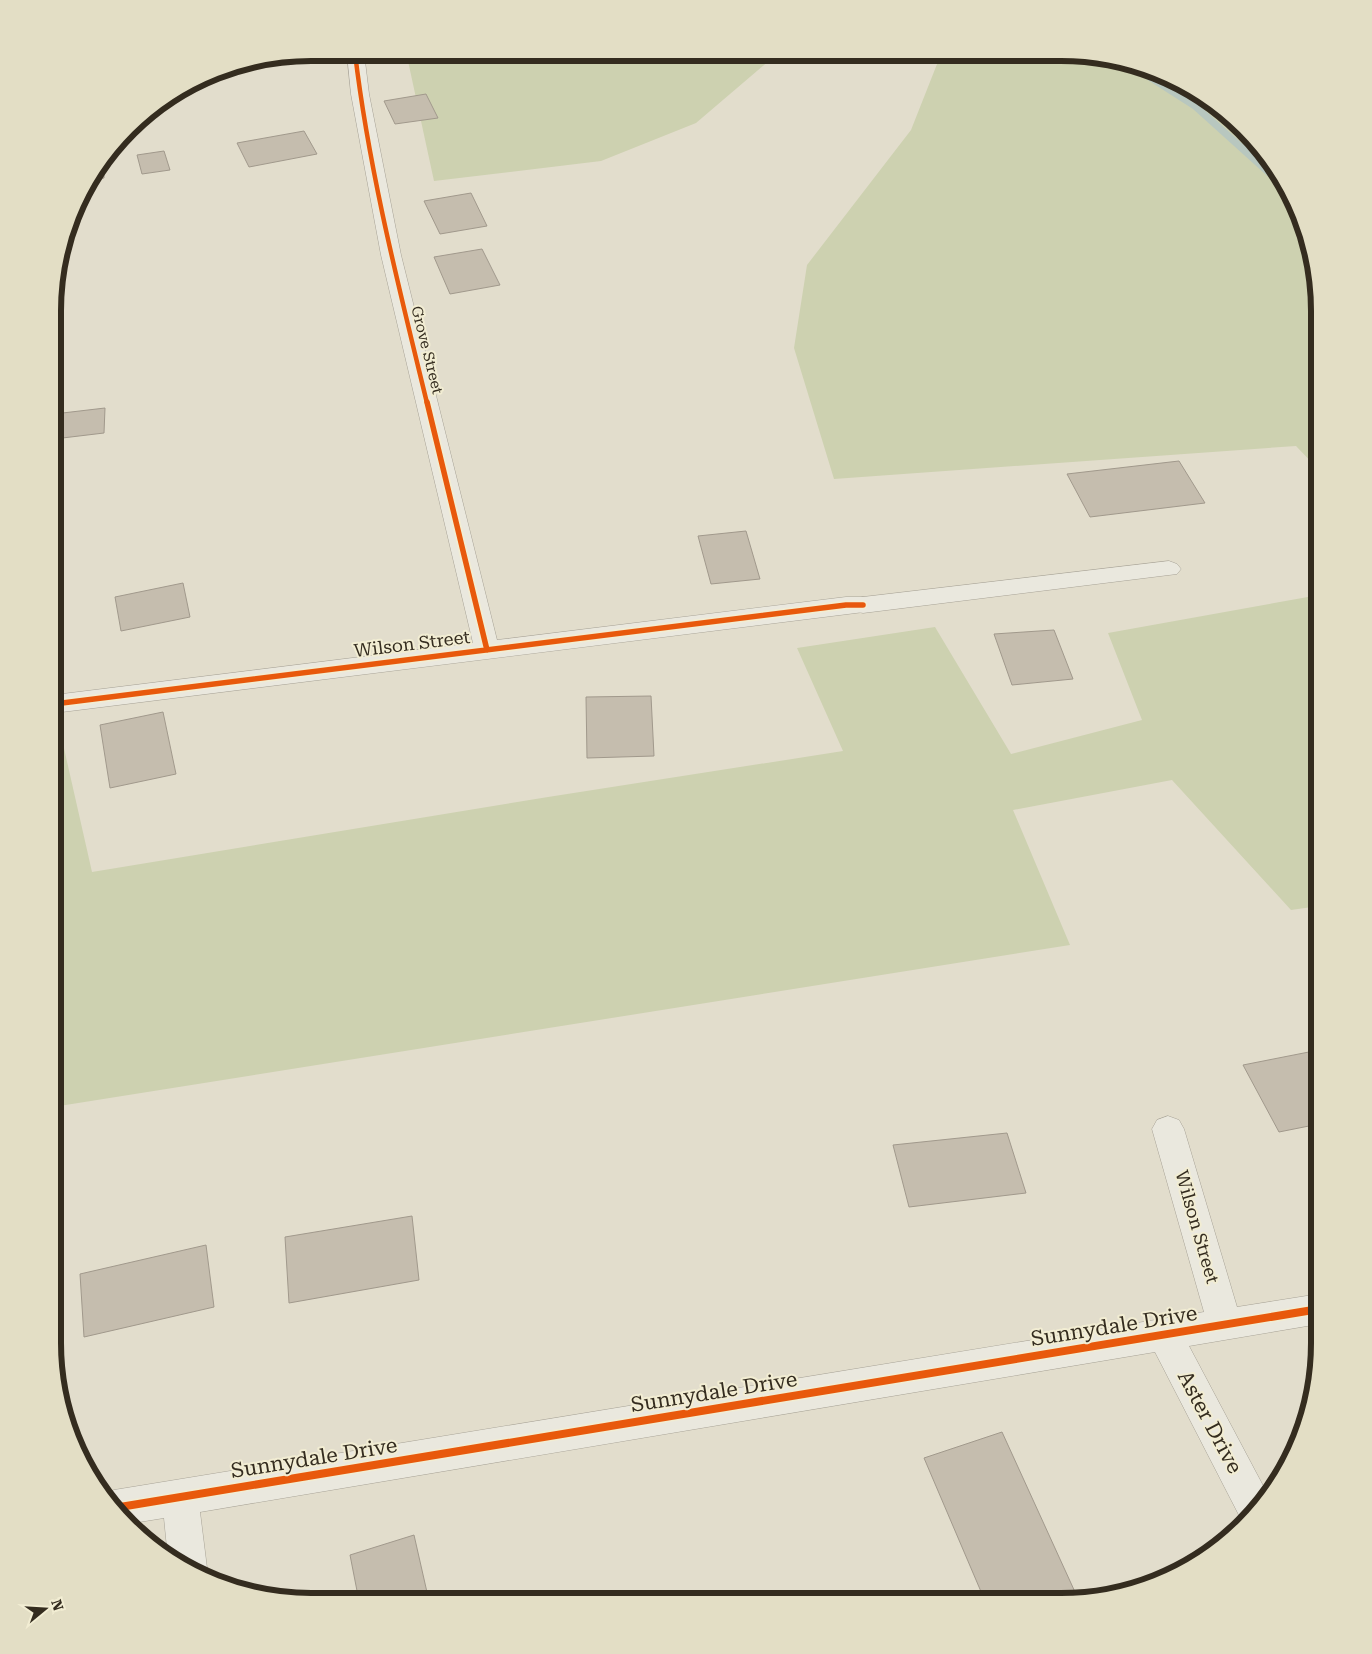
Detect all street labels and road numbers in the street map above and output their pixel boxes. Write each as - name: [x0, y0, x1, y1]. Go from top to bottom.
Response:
- street label: Grove Street: [407, 304, 447, 396]
- street label: Wilson Street: [353, 626, 471, 661]
- street label: Wilson Street: [1171, 1168, 1224, 1286]
- street label: Sunnydale Drive: [1029, 1301, 1199, 1351]
- street label: Sunnydale Drive: [629, 1367, 799, 1417]
- street label: Aster Drive: [1173, 1367, 1247, 1477]
- street label: Sunnydale Drive: [229, 1433, 399, 1483]

